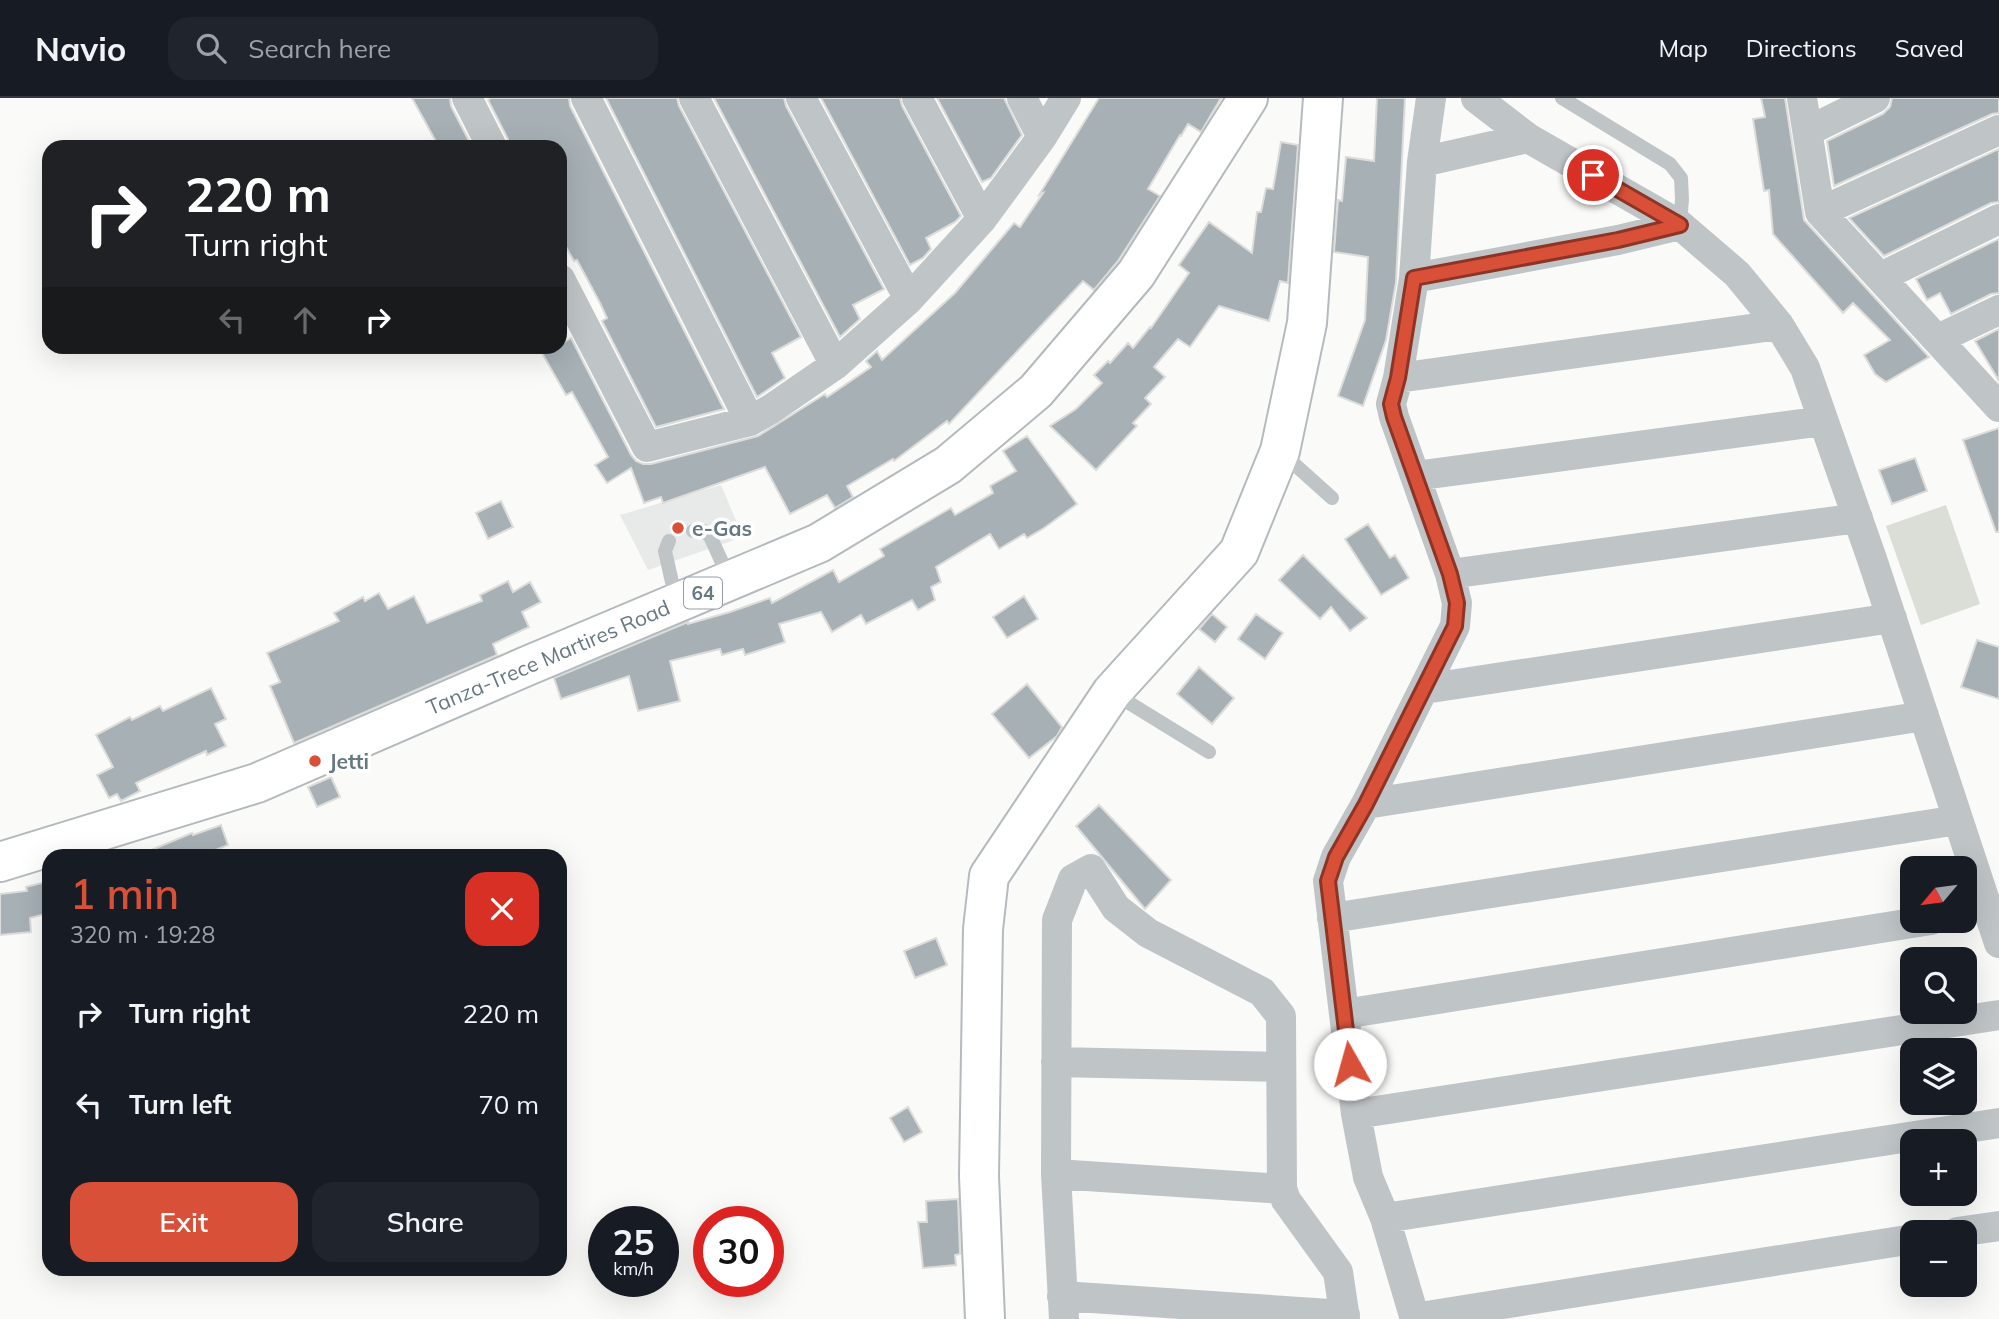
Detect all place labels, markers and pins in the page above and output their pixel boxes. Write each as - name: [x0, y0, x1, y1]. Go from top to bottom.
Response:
- pin: [1563, 145, 1623, 205]
- place label: e-Gas: [692, 515, 752, 541]
- marker: e-Gas: [670, 520, 686, 536]
- place label: Jetti: [329, 748, 369, 774]
- marker: Jetti: [307, 753, 323, 769]

